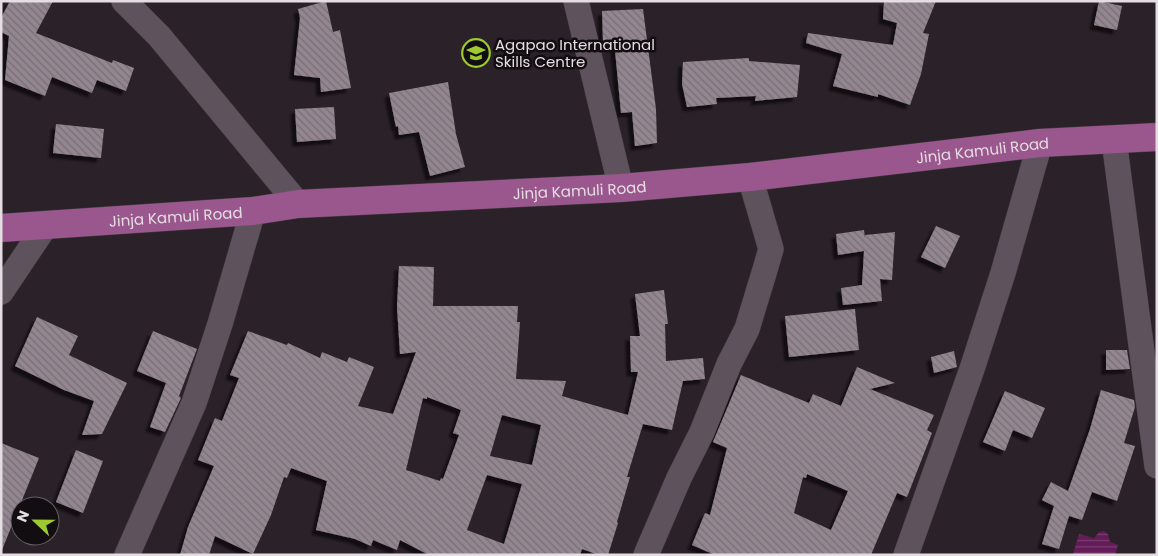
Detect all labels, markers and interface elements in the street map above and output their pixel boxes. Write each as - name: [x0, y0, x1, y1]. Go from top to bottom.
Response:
- place label: Agapao International Skills Centre: [495, 34, 655, 72]
- school or university icon: Agapao International Skills Centre: [461, 38, 491, 68]
- street label: Jinja Kamuli Road: [915, 132, 1049, 168]
- street label: Jinja Kamuli Road: [512, 175, 647, 204]
- street label: Jinja Kamuli Road: [108, 201, 243, 231]
- north arrow: [10, 496, 60, 546]
- text: N: [12, 508, 34, 525]

